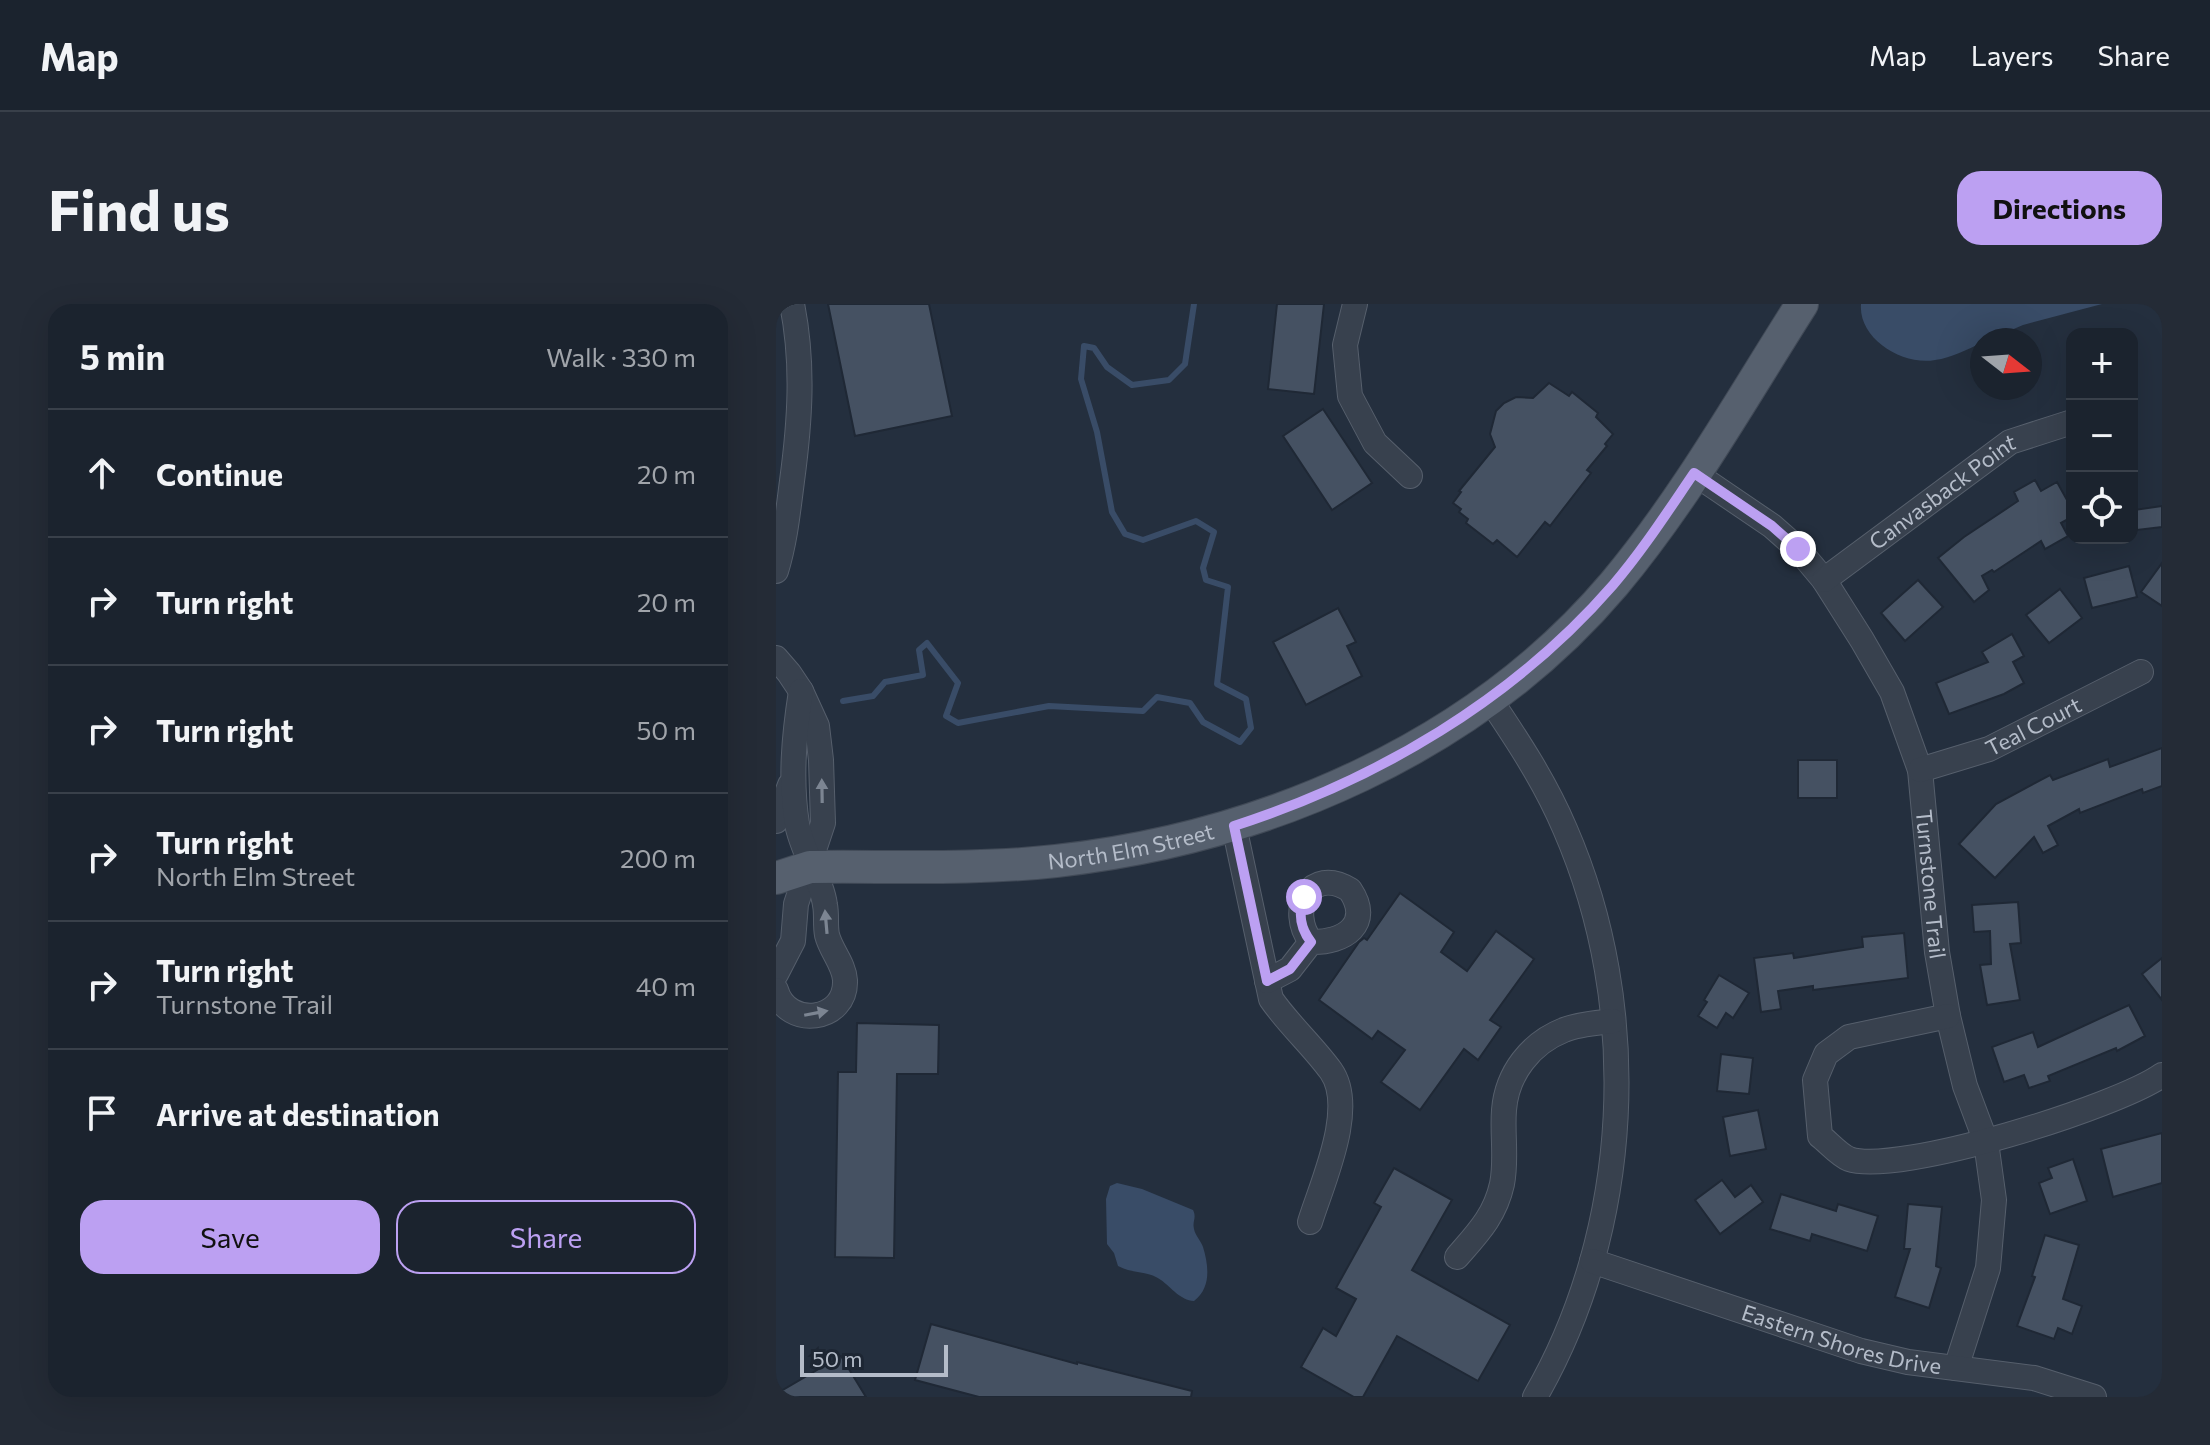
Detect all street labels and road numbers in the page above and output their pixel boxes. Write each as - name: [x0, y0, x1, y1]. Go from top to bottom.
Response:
- street label: Canvasback Point: [1863, 427, 2019, 555]
- street label: Teal Court: [1981, 691, 2086, 761]
- street label: Turnstone Trail: [1911, 808, 1952, 961]
- street label: North Elm Street: [1046, 817, 1217, 875]
- street label: Eastern Shores Drive: [1738, 1298, 1943, 1379]

